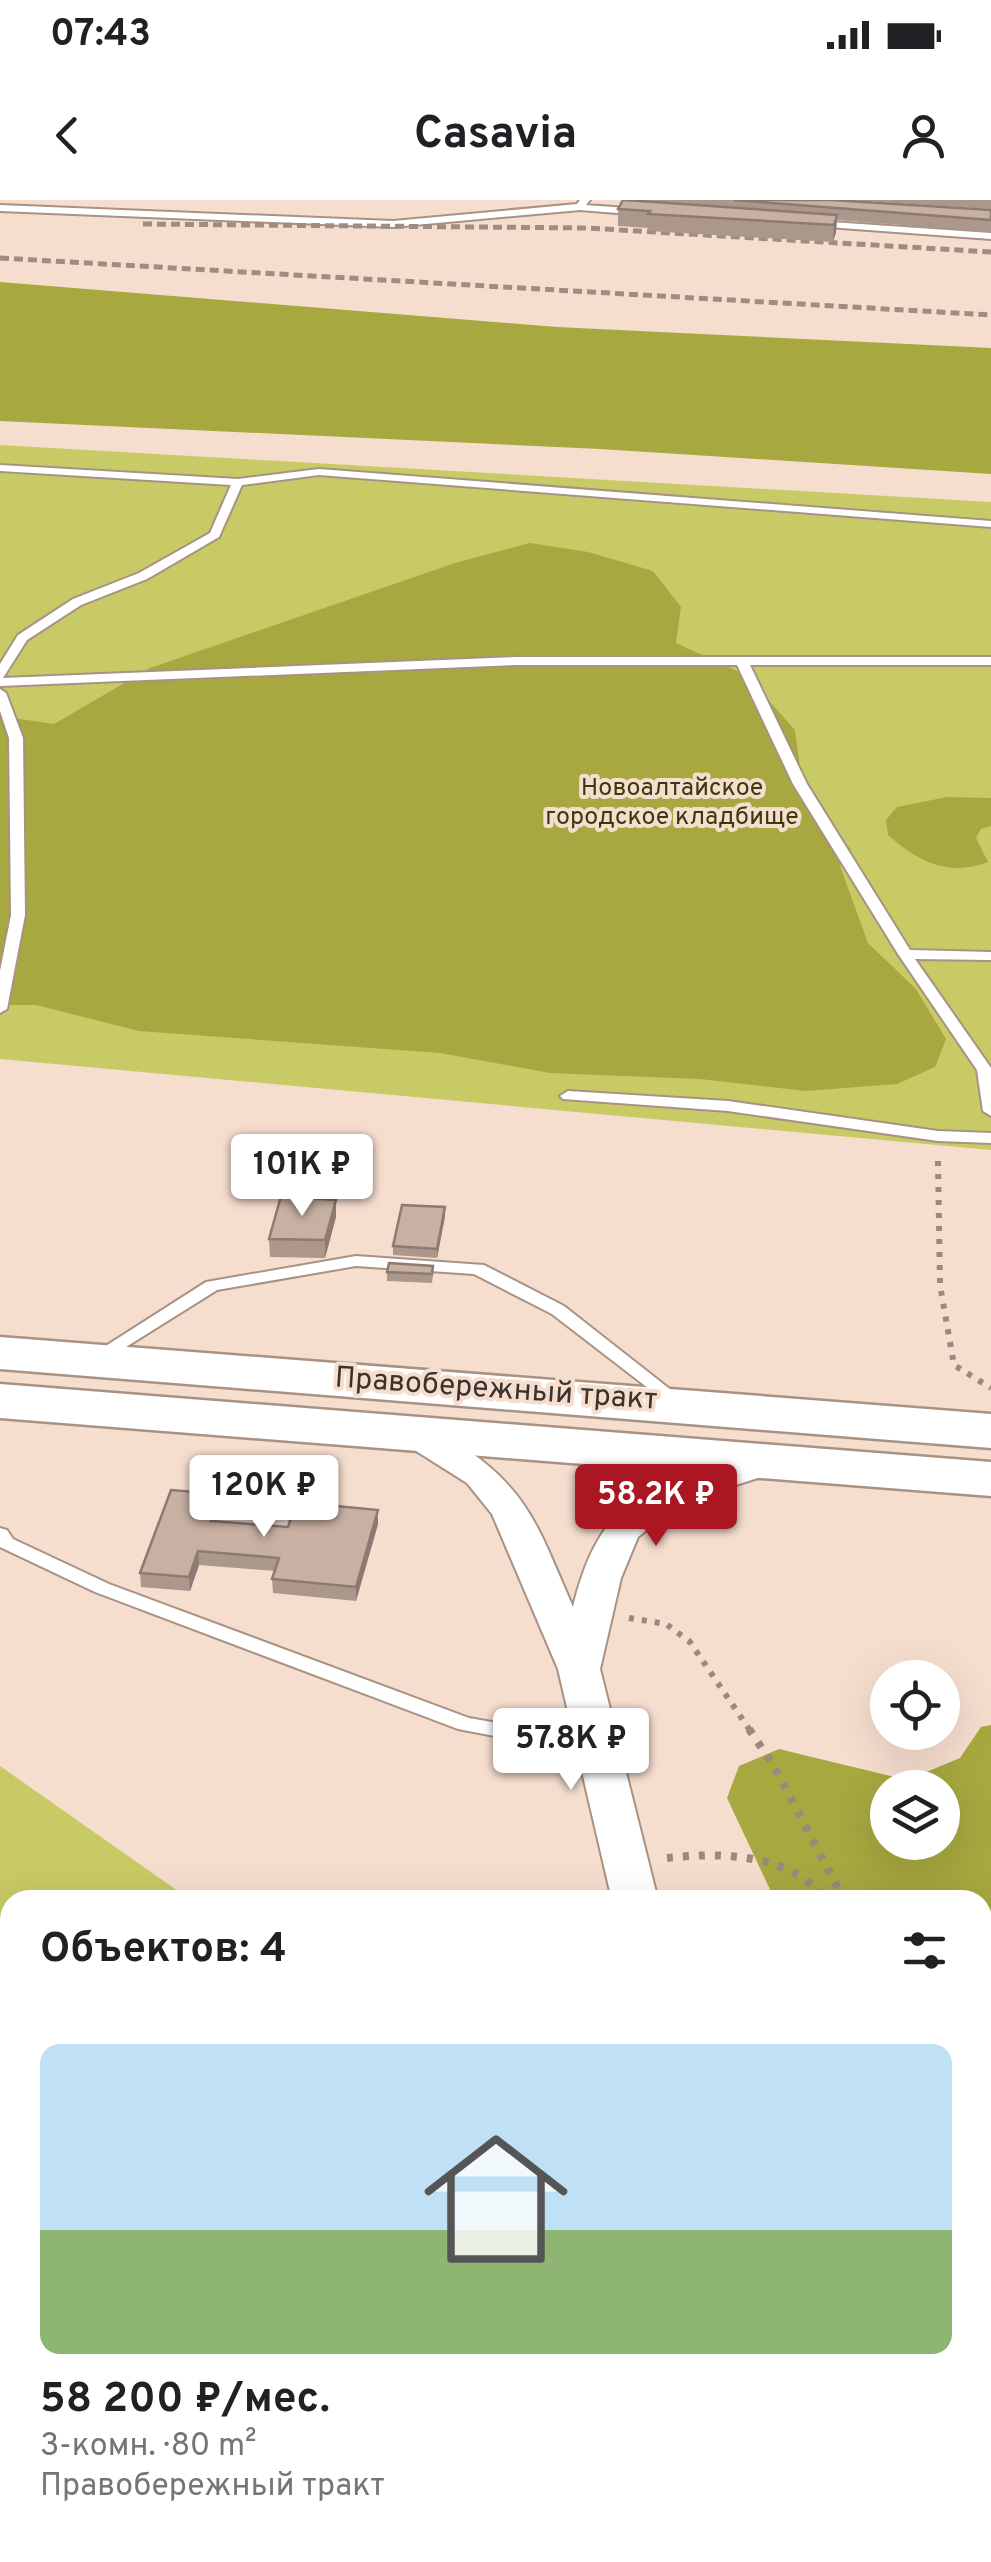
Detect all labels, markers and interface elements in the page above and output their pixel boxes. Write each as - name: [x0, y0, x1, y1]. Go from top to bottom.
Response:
- text: 07:43: [50, 11, 151, 60]
- text: Casavia: [414, 107, 577, 164]
- icon: back: [40, 108, 95, 163]
- icon: person: [896, 108, 951, 163]
- park label: Новоалтайское городское кладбище: [545, 773, 799, 834]
- pin: 101K ₽: [221, 1134, 383, 1219]
- text: 101K ₽: [253, 1146, 351, 1186]
- street label: Правобережный тракт: [333, 1360, 659, 1420]
- pin: 120K ₽: [183, 1455, 345, 1540]
- pin: 58.2K ₽: [564, 1464, 748, 1549]
- text: 120K ₽: [211, 1467, 317, 1507]
- text: 58.2K ₽: [597, 1476, 715, 1516]
- map controls: [870, 1660, 960, 1860]
- button: locate: [870, 1660, 960, 1750]
- pin: 57.8K ₽: [479, 1708, 663, 1793]
- text: 57.8K ₽: [515, 1720, 627, 1760]
- button: layers: [870, 1770, 960, 1860]
- icon: filters: [897, 1923, 952, 1978]
- text: Объектов: 4: [40, 1924, 287, 1977]
- icon: home: [406, 2109, 586, 2289]
- text: 58 200 ₽/мес.: [40, 2374, 330, 2427]
- text: 3-комн. · 80 m²: [40, 2427, 257, 2467]
- text: Правобережный тракт: [40, 2467, 385, 2507]

